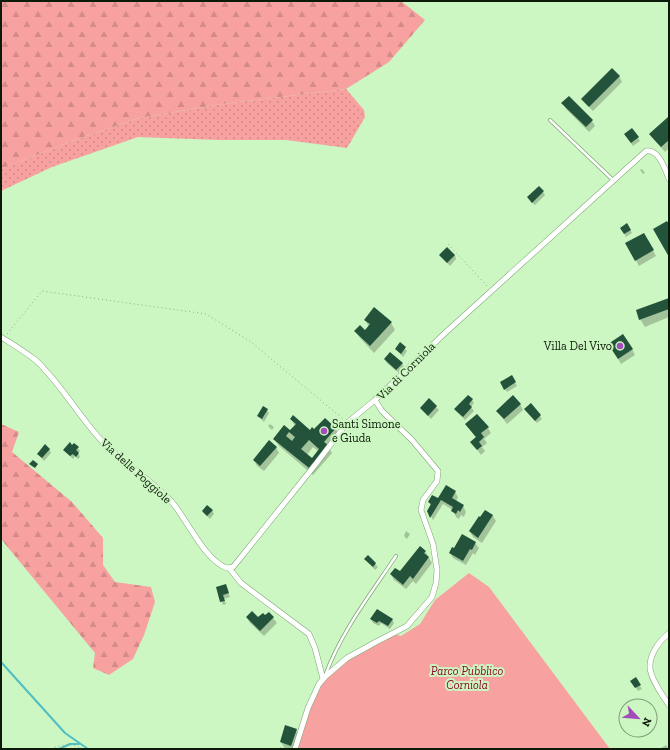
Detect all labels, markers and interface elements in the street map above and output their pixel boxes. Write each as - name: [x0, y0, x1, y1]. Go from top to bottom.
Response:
- street label: Via di Corniola: [373, 339, 438, 404]
- place label: Villa Del Vivo: [543, 339, 612, 353]
- marker: Villa Del Vivo: [615, 341, 625, 351]
- place label: Santi Simone e Giuda: [332, 417, 401, 445]
- marker: Santi Simone e Giuda: [319, 426, 329, 436]
- street label: Via delle Poggiole: [97, 435, 175, 507]
- park label: Parco Pubblico Corniola: [431, 664, 503, 692]
- north arrow: [618, 698, 658, 738]
- text: N: [639, 716, 654, 729]

